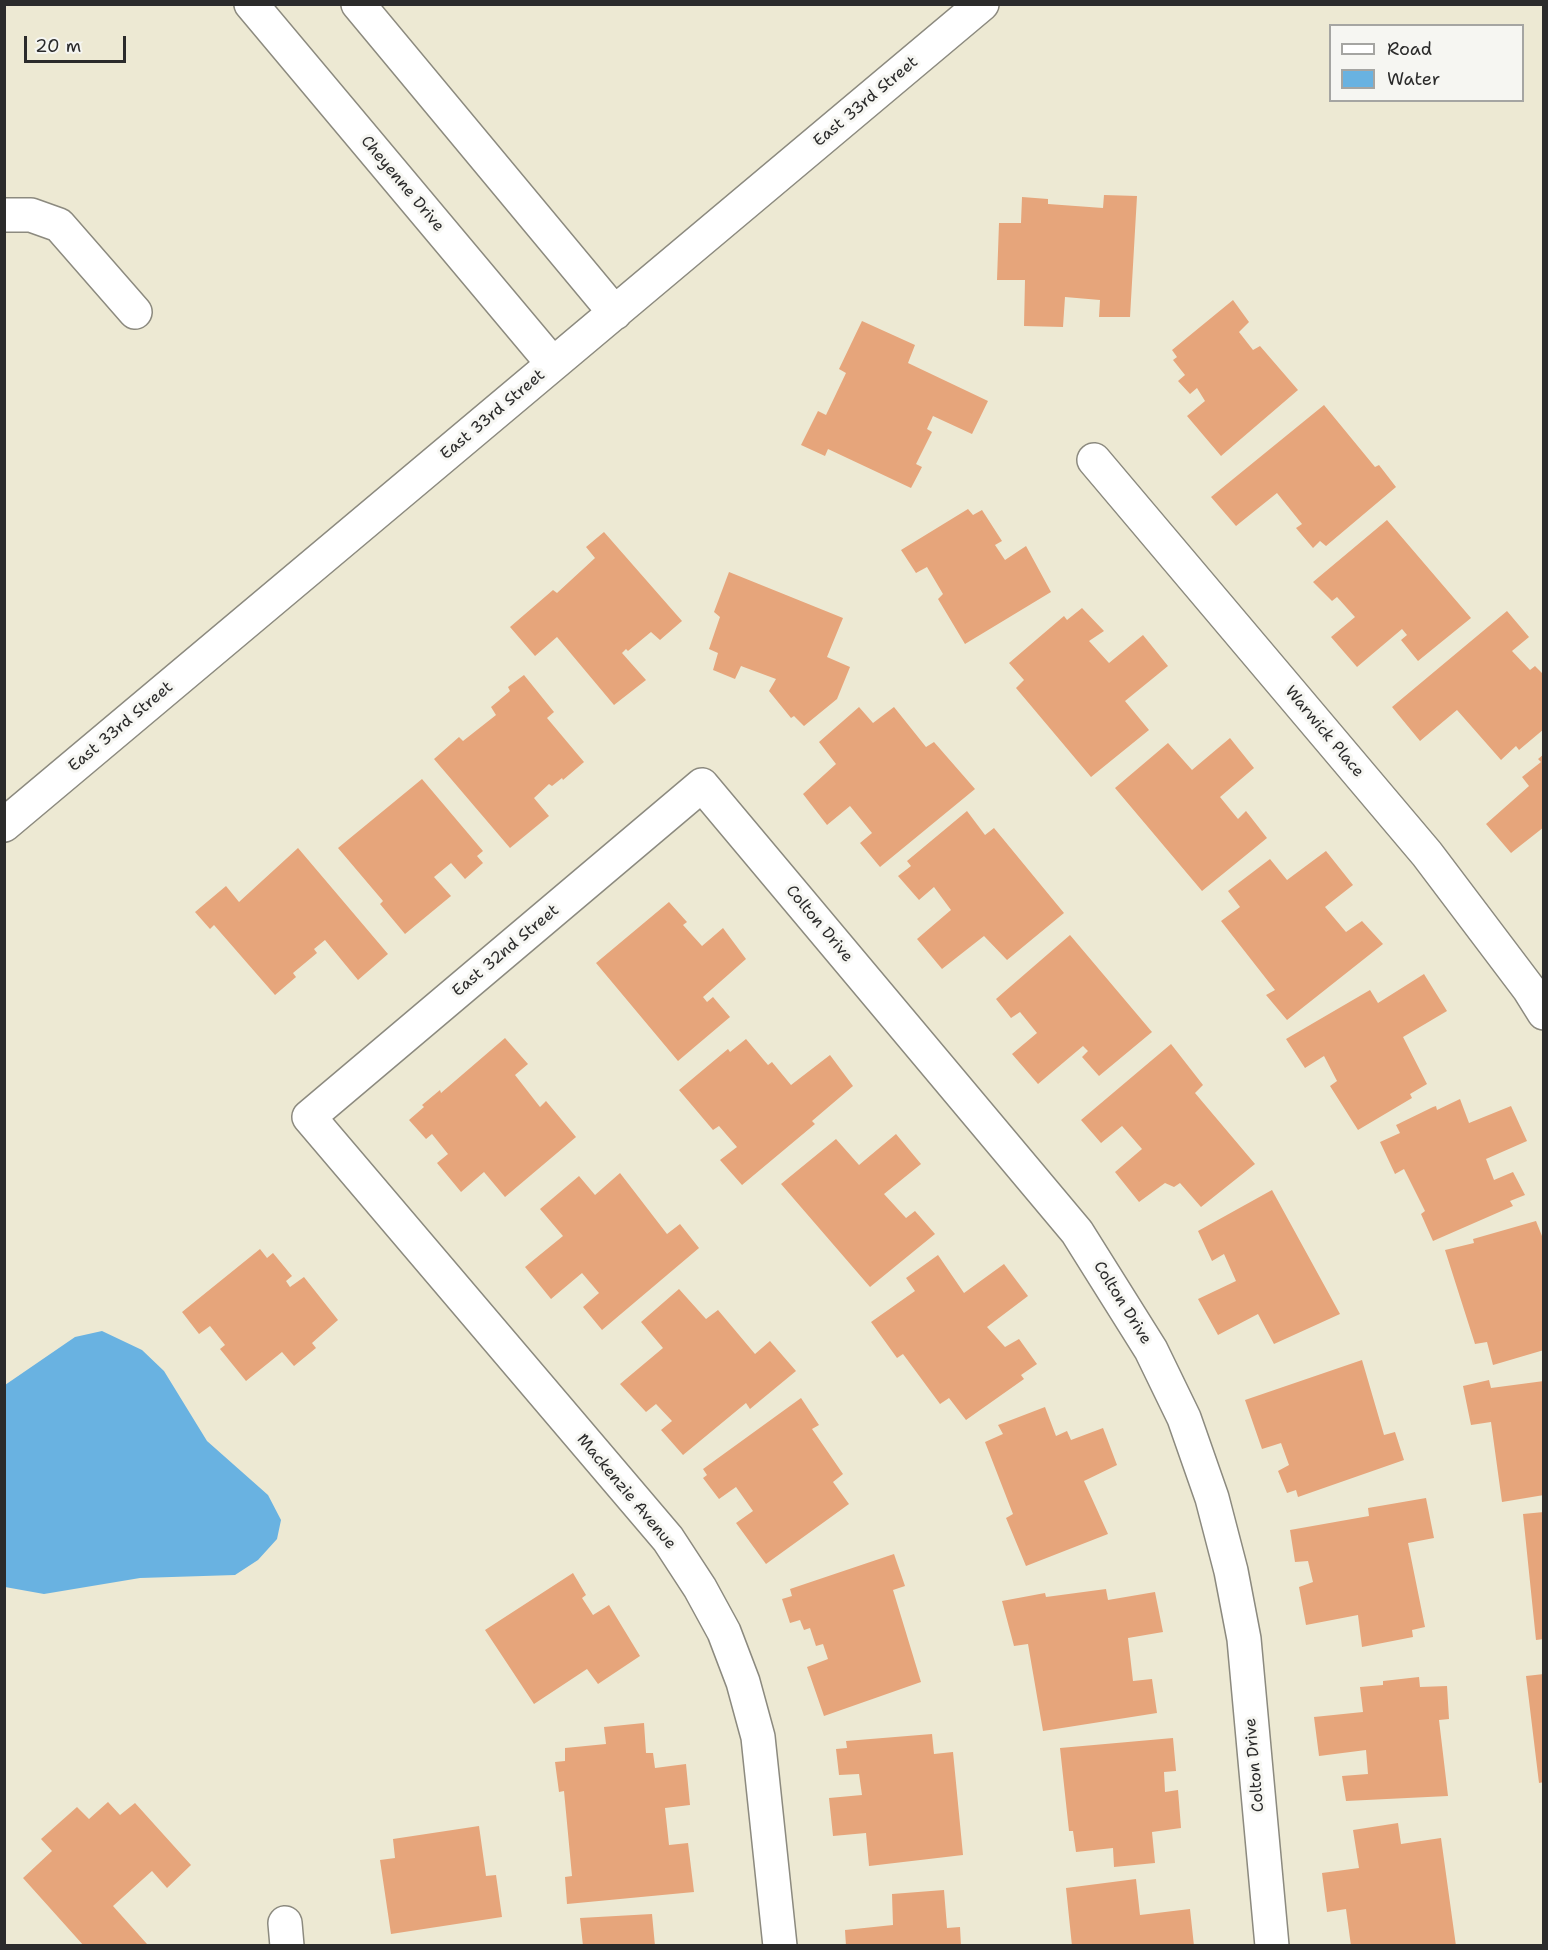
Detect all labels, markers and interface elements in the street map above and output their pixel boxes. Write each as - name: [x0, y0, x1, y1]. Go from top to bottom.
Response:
- scale bar: [27, 24, 129, 62]
- legend: [1329, 24, 1524, 102]
- text: 20 m: [35, 34, 81, 58]
- text: Road: [1387, 37, 1432, 61]
- street label: East 33rd Street: [810, 53, 922, 151]
- text: Water: [1387, 67, 1440, 91]
- street label: Cheyenne Drive: [356, 132, 448, 236]
- street label: East 33rd Street: [437, 366, 549, 464]
- street label: East 33rd Street: [65, 678, 177, 776]
- street label: Warwick Place: [1280, 682, 1368, 782]
- street label: Colton Drive: [781, 882, 857, 966]
- street label: East 32nd Street: [449, 901, 563, 1001]
- street label: Colton Drive: [1089, 1258, 1155, 1348]
- street label: Mackenzie Avenue: [572, 1431, 680, 1553]
- street label: Colton Drive: [1241, 1717, 1269, 1813]

